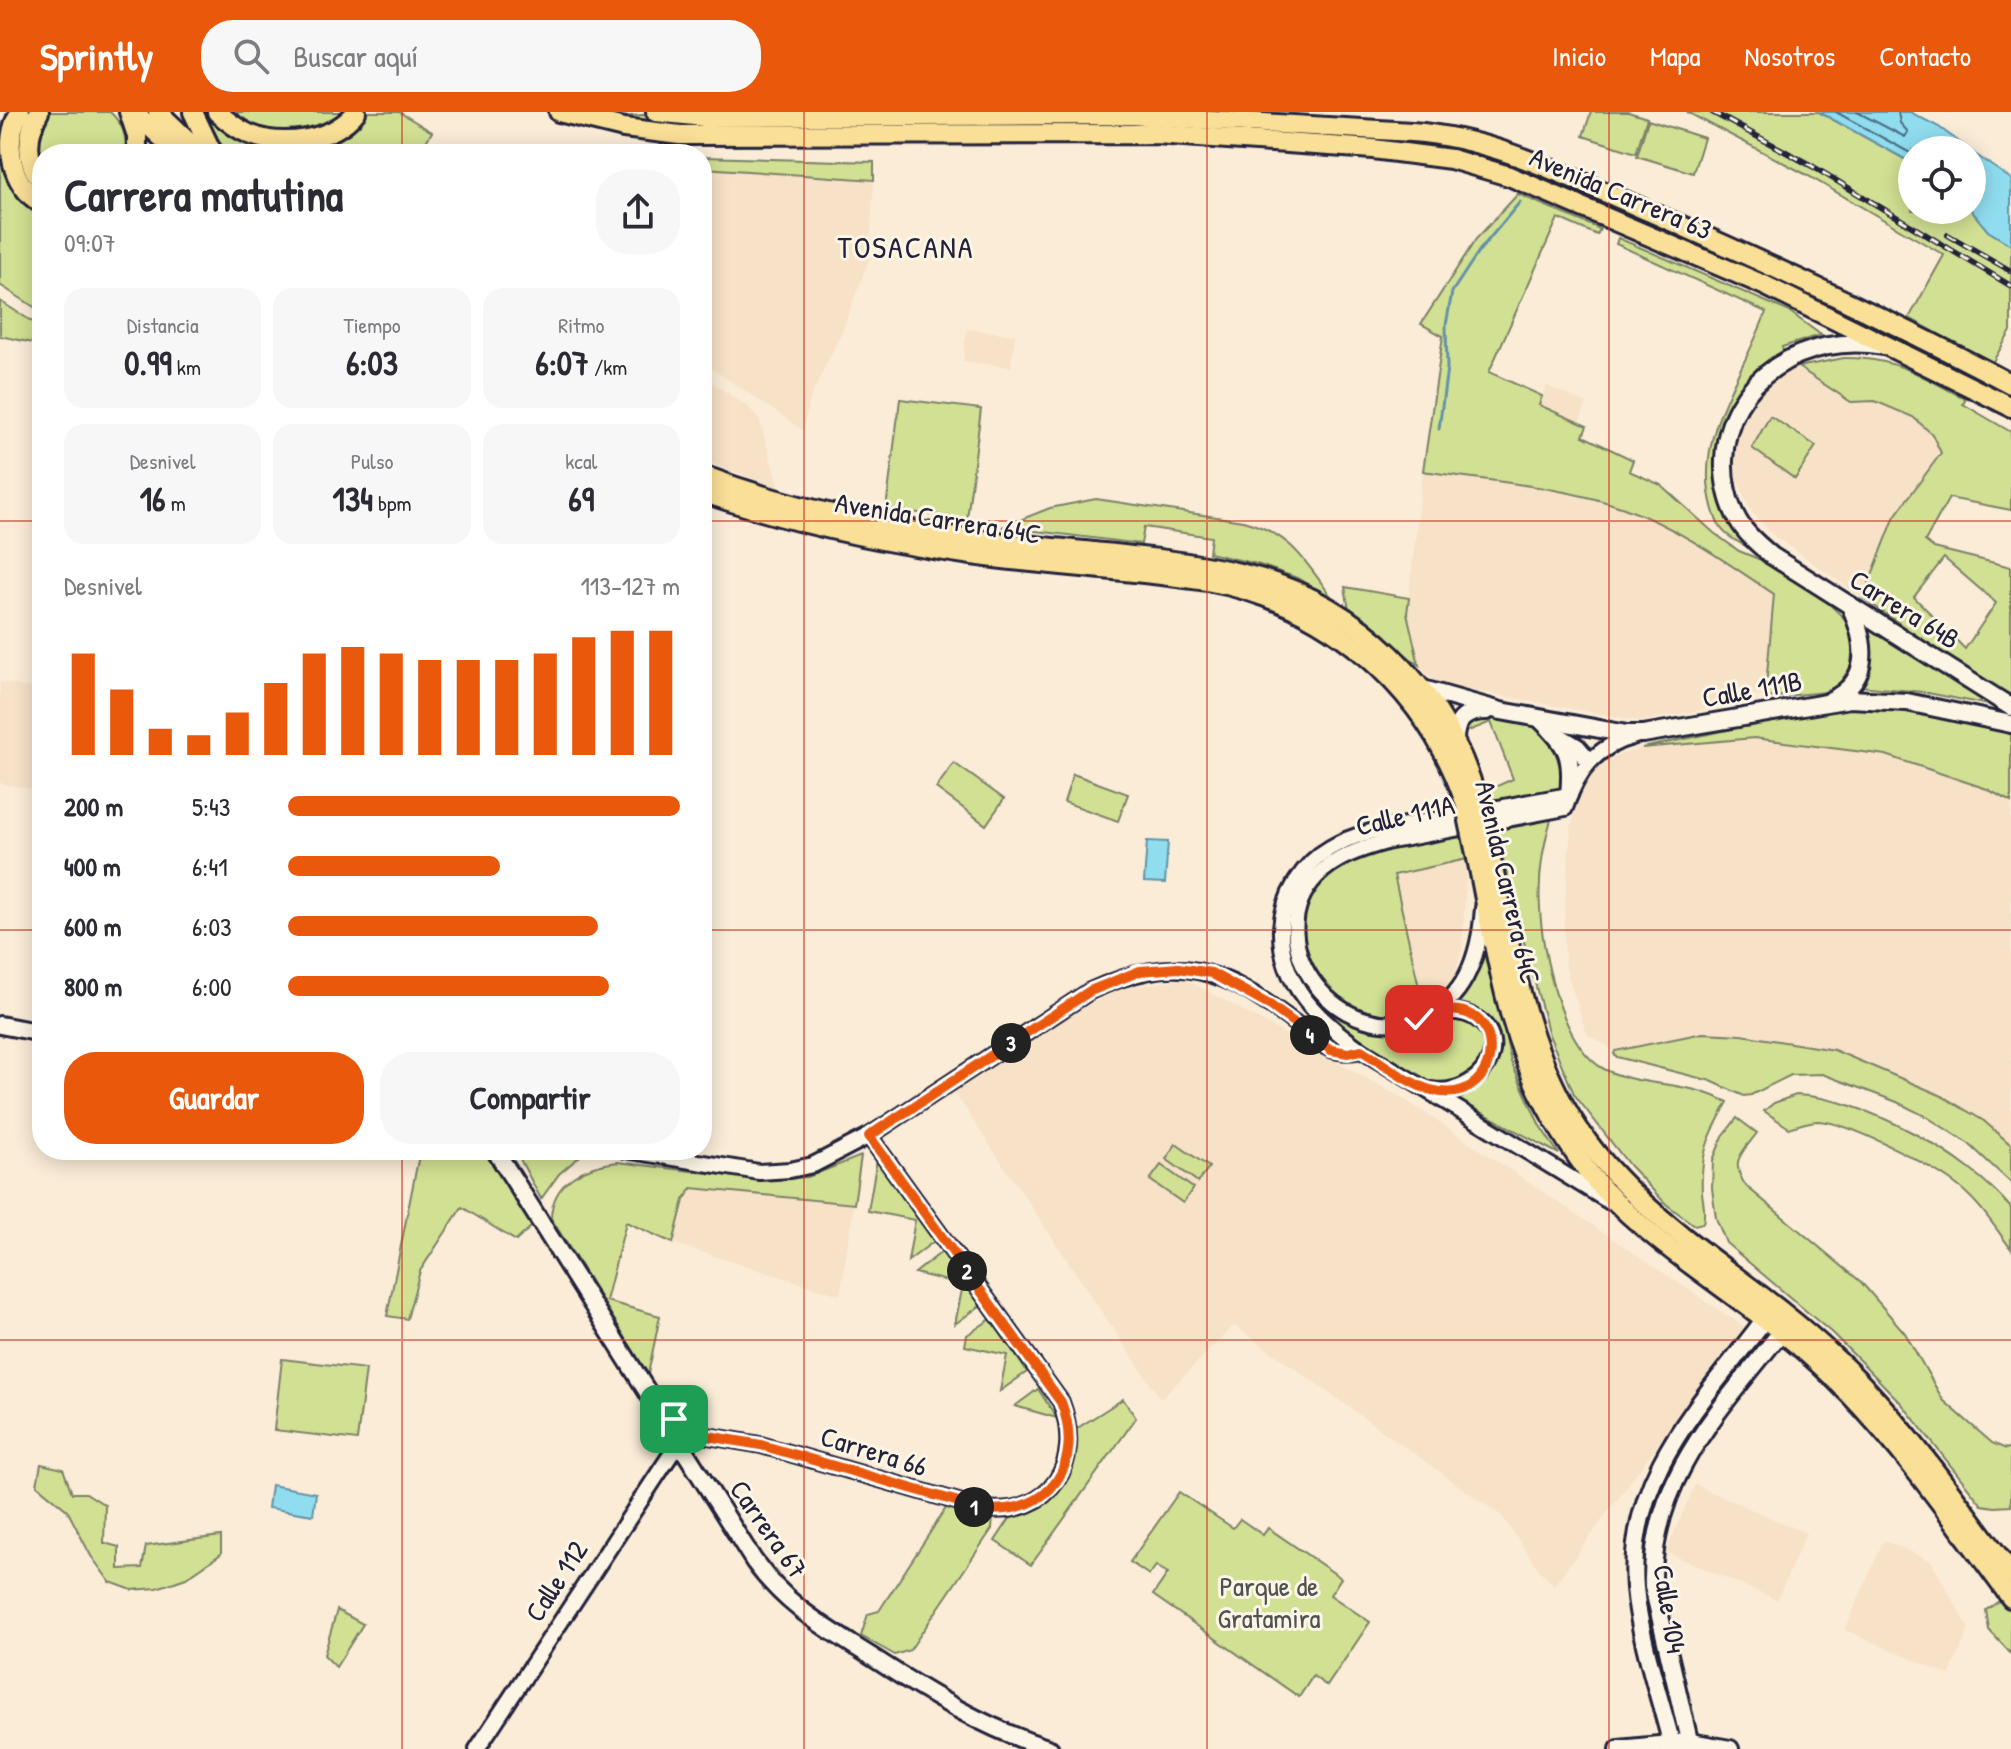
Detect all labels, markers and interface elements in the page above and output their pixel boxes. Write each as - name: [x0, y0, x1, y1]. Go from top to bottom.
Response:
- search box: [201, 20, 761, 92]
- text: Sprintly: [40, 30, 153, 82]
- icon: search: [229, 34, 273, 78]
- text: Buscar aquí: [293, 36, 418, 76]
- text: Inicio: [1552, 37, 1606, 75]
- text: Mapa: [1650, 37, 1701, 75]
- text: Nosotros: [1745, 37, 1835, 75]
- text: Contacto: [1879, 37, 1971, 75]
- map controls: [1898, 136, 1986, 224]
- button: locate: [1898, 136, 1986, 224]
- street label: Avenida Carrera 63: [1524, 138, 1718, 248]
- text: Carrera matutina: [64, 165, 343, 225]
- button: share: [596, 170, 680, 254]
- text: 09:07: [64, 225, 116, 260]
- district label: TOSACANA: [838, 227, 974, 267]
- text: Distancia: [127, 310, 199, 340]
- text: Tiempo: [343, 310, 401, 340]
- text: Ritmo: [558, 310, 604, 340]
- text: 0.99: [124, 340, 172, 386]
- text: 6:03: [346, 340, 398, 386]
- text: 6:07: [535, 340, 589, 386]
- text: km: [172, 352, 201, 382]
- text: /km: [589, 352, 627, 382]
- text: Desnivel: [130, 446, 196, 476]
- text: Pulso: [351, 446, 393, 476]
- text: kcal: [565, 446, 597, 476]
- text: 16: [140, 476, 166, 522]
- text: 134: [333, 476, 373, 522]
- text: 69: [568, 476, 594, 522]
- street label: Avenida Carrera 64C: [833, 483, 1043, 553]
- text: m: [166, 488, 186, 518]
- text: bpm: [373, 488, 411, 518]
- street label: Carrera 64B: [1843, 560, 1967, 658]
- text: Desnivel: [64, 568, 142, 603]
- text: 113–127 m: [580, 568, 680, 603]
- street label: Calle 111B: [1699, 662, 1805, 716]
- street label: Avenida Carrera 64C: [1466, 777, 1550, 987]
- street label: Calle 111A: [1352, 785, 1458, 845]
- text: 200 m: [64, 789, 123, 824]
- text: 5:43: [192, 789, 230, 824]
- text: 400 m: [64, 849, 121, 884]
- text: 6:41: [192, 849, 228, 884]
- text: 600 m: [64, 909, 121, 944]
- text: 6:03: [192, 909, 232, 944]
- text: 800 m: [64, 969, 122, 1004]
- text: 6:00: [192, 969, 232, 1004]
- pin: [1385, 985, 1453, 1053]
- icon: check: [1397, 997, 1441, 1041]
- pin: 4: [1290, 1015, 1330, 1055]
- text: 4: [1306, 1020, 1314, 1050]
- pin: 3: [991, 1023, 1031, 1063]
- text: 3: [1006, 1028, 1016, 1058]
- button: Guardar: [64, 1052, 364, 1144]
- button: Compartir: [380, 1052, 680, 1144]
- pin: 2: [947, 1251, 987, 1291]
- text: 2: [962, 1256, 972, 1286]
- pin: [640, 1385, 708, 1453]
- icon: arrive: [652, 1397, 696, 1441]
- street label: Carrera 66: [816, 1417, 932, 1485]
- street label: Carrera 67: [721, 1472, 817, 1586]
- pin: 1: [954, 1487, 994, 1527]
- text: 1: [970, 1492, 978, 1522]
- street label: Calle 112: [516, 1533, 596, 1629]
- street label: Calle 104: [1644, 1562, 1696, 1656]
- park label: Parque de Gratamira: [1218, 1567, 1320, 1637]

